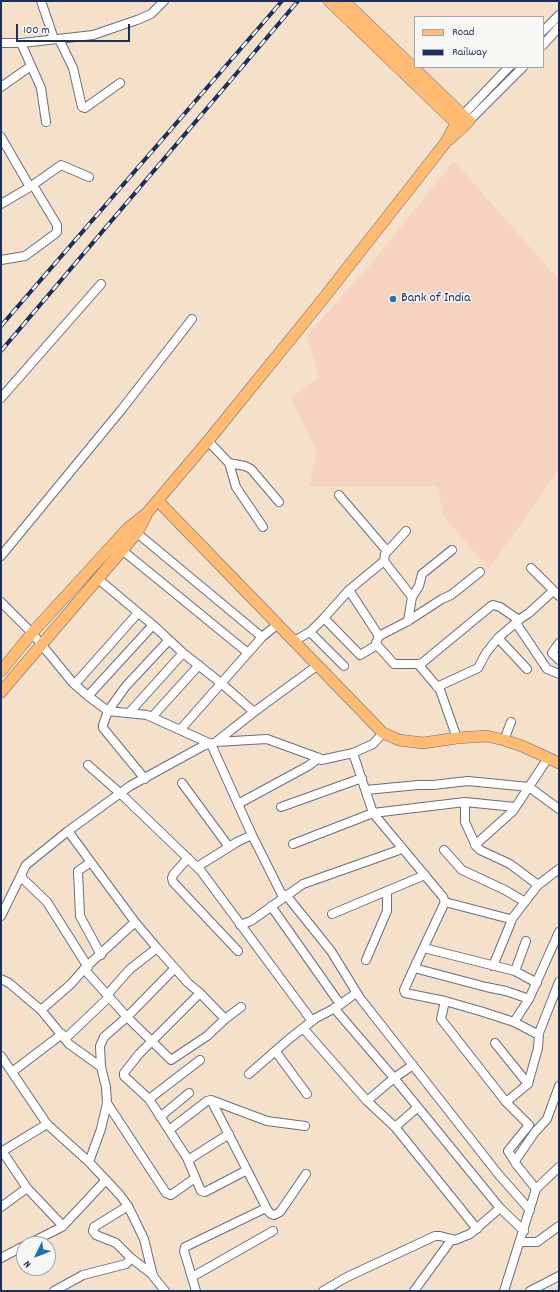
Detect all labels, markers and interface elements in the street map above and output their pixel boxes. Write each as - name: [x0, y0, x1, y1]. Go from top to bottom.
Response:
- scale bar: [18, 16, 132, 42]
- legend: [414, 16, 544, 68]
- text: 100 m: [23, 22, 50, 39]
- text: Road: [452, 24, 474, 41]
- text: Railway: [452, 44, 487, 61]
- place label: Bank of India: [401, 291, 470, 307]
- marker: Bank of India: [388, 294, 398, 304]
- north arrow: [16, 1236, 56, 1276]
- text: N: [20, 1256, 36, 1271]

